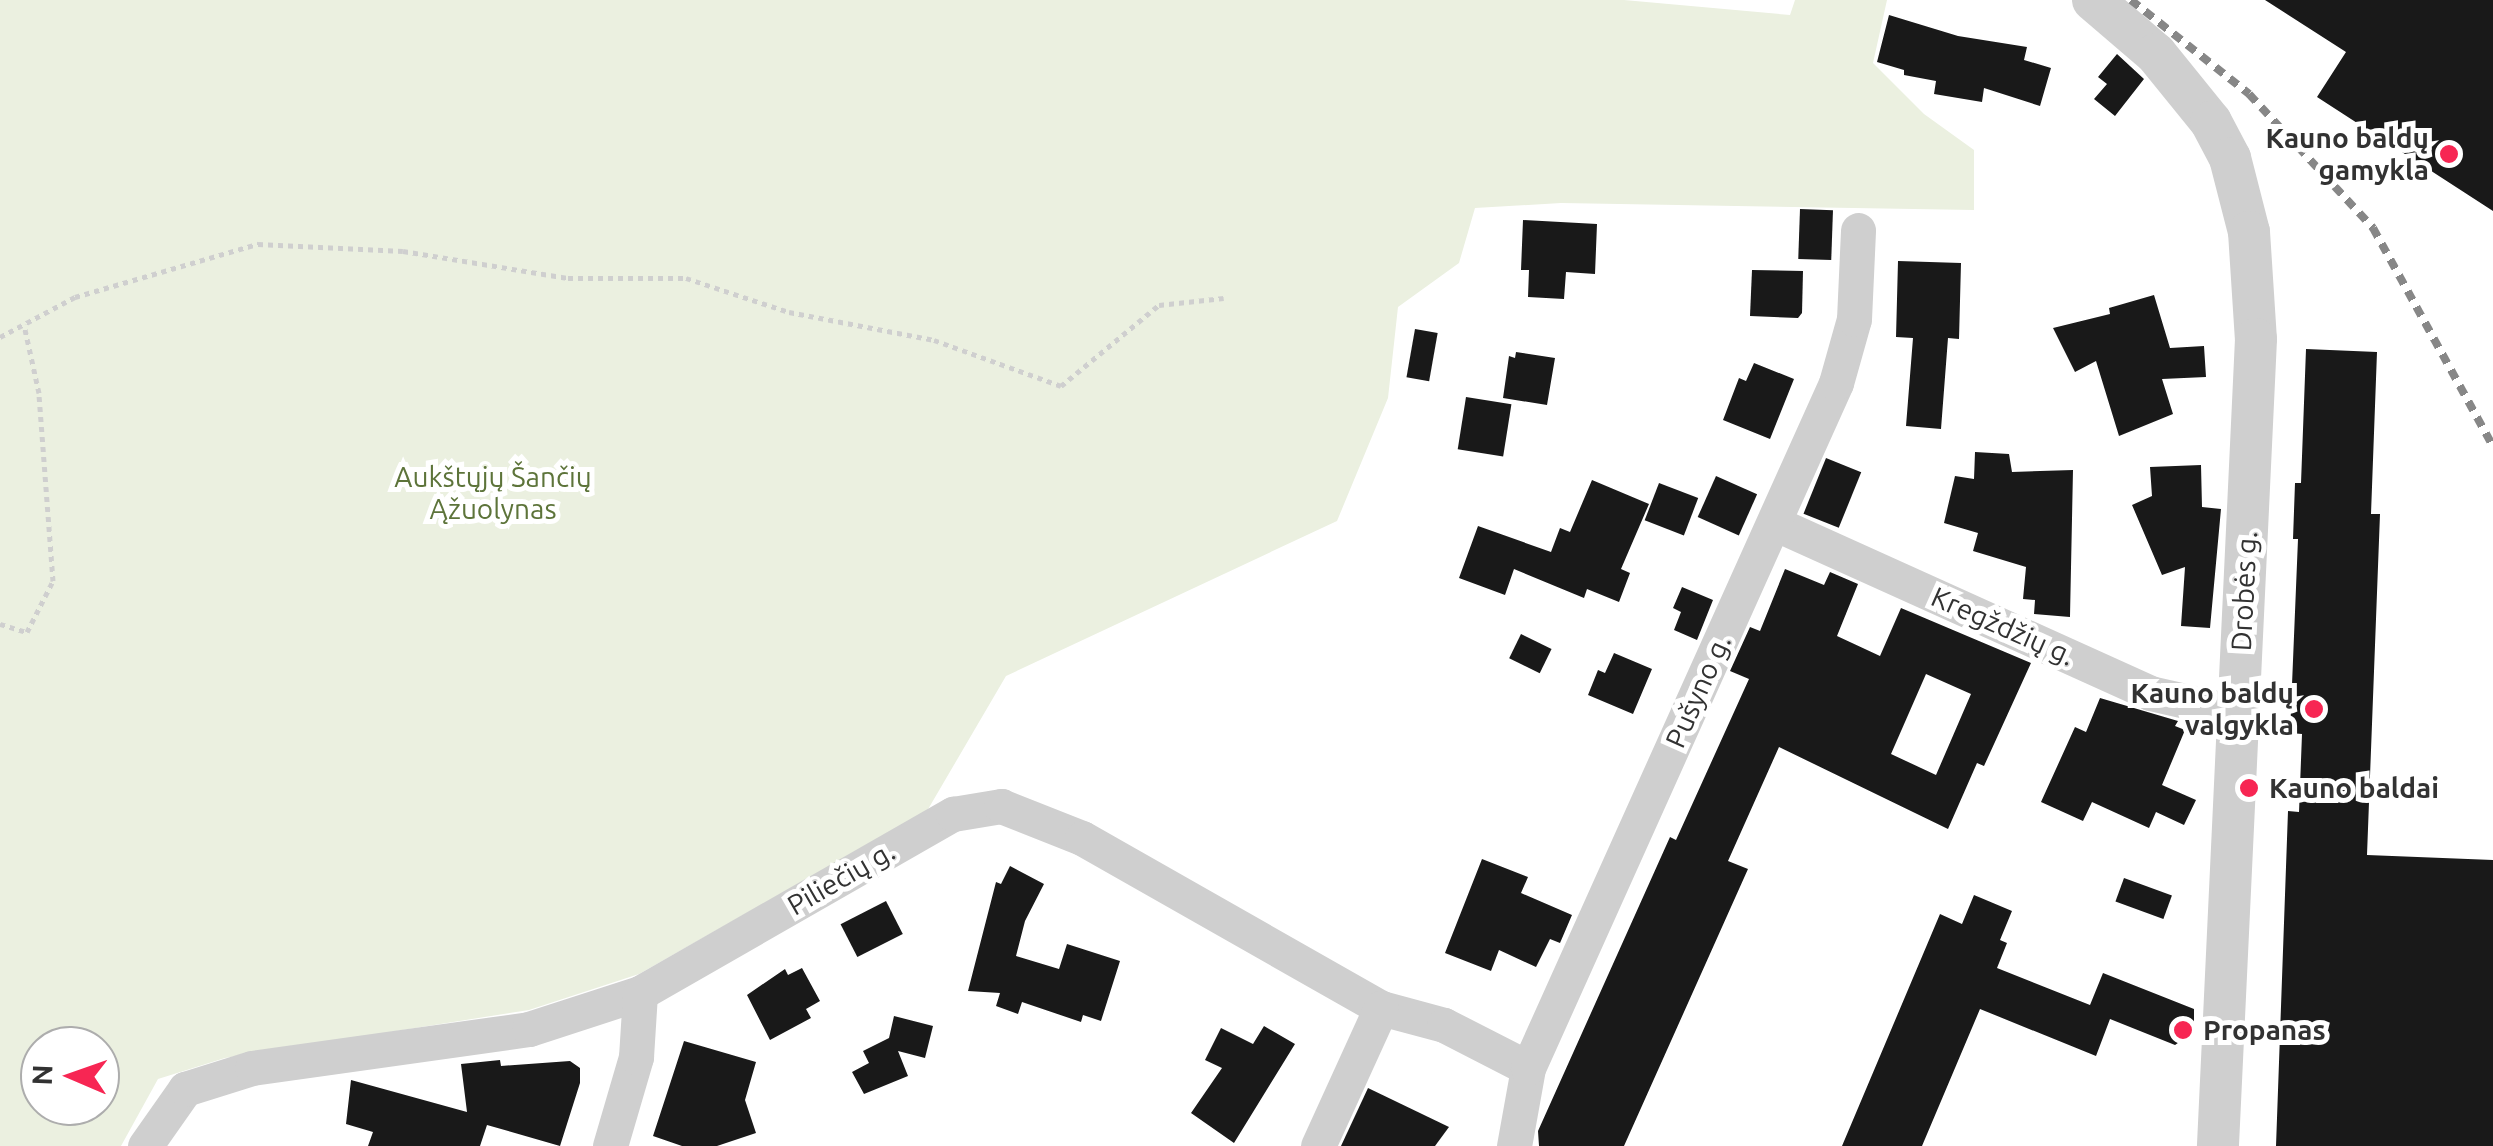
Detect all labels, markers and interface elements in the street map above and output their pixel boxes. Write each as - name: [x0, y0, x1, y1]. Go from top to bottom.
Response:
- place label: Kauno baldų gamykla: [2266, 121, 2429, 187]
- marker: Kauno baldų gamykla: [2438, 143, 2460, 165]
- park label: Aukštųjų Šančių Ąžuolynas: [394, 460, 592, 526]
- street label: Drobės g.: [2224, 530, 2264, 652]
- street label: Kregždžių g.: [1926, 579, 2080, 673]
- street label: Pušyno g.: [1658, 629, 1738, 753]
- place label: Kauno baldų valgykla: [2131, 676, 2294, 742]
- marker: Kauno baldų valgykla: [2303, 698, 2325, 720]
- place label: Kauno baldai: [2269, 771, 2439, 805]
- marker: Kauno baldai: [2238, 777, 2260, 799]
- street label: Piliečių g.: [781, 834, 901, 922]
- place label: Propanas: [2203, 1013, 2326, 1047]
- marker: Propanas: [2172, 1019, 2194, 1041]
- north arrow: [20, 1026, 120, 1126]
- text: N: [26, 1064, 57, 1086]

